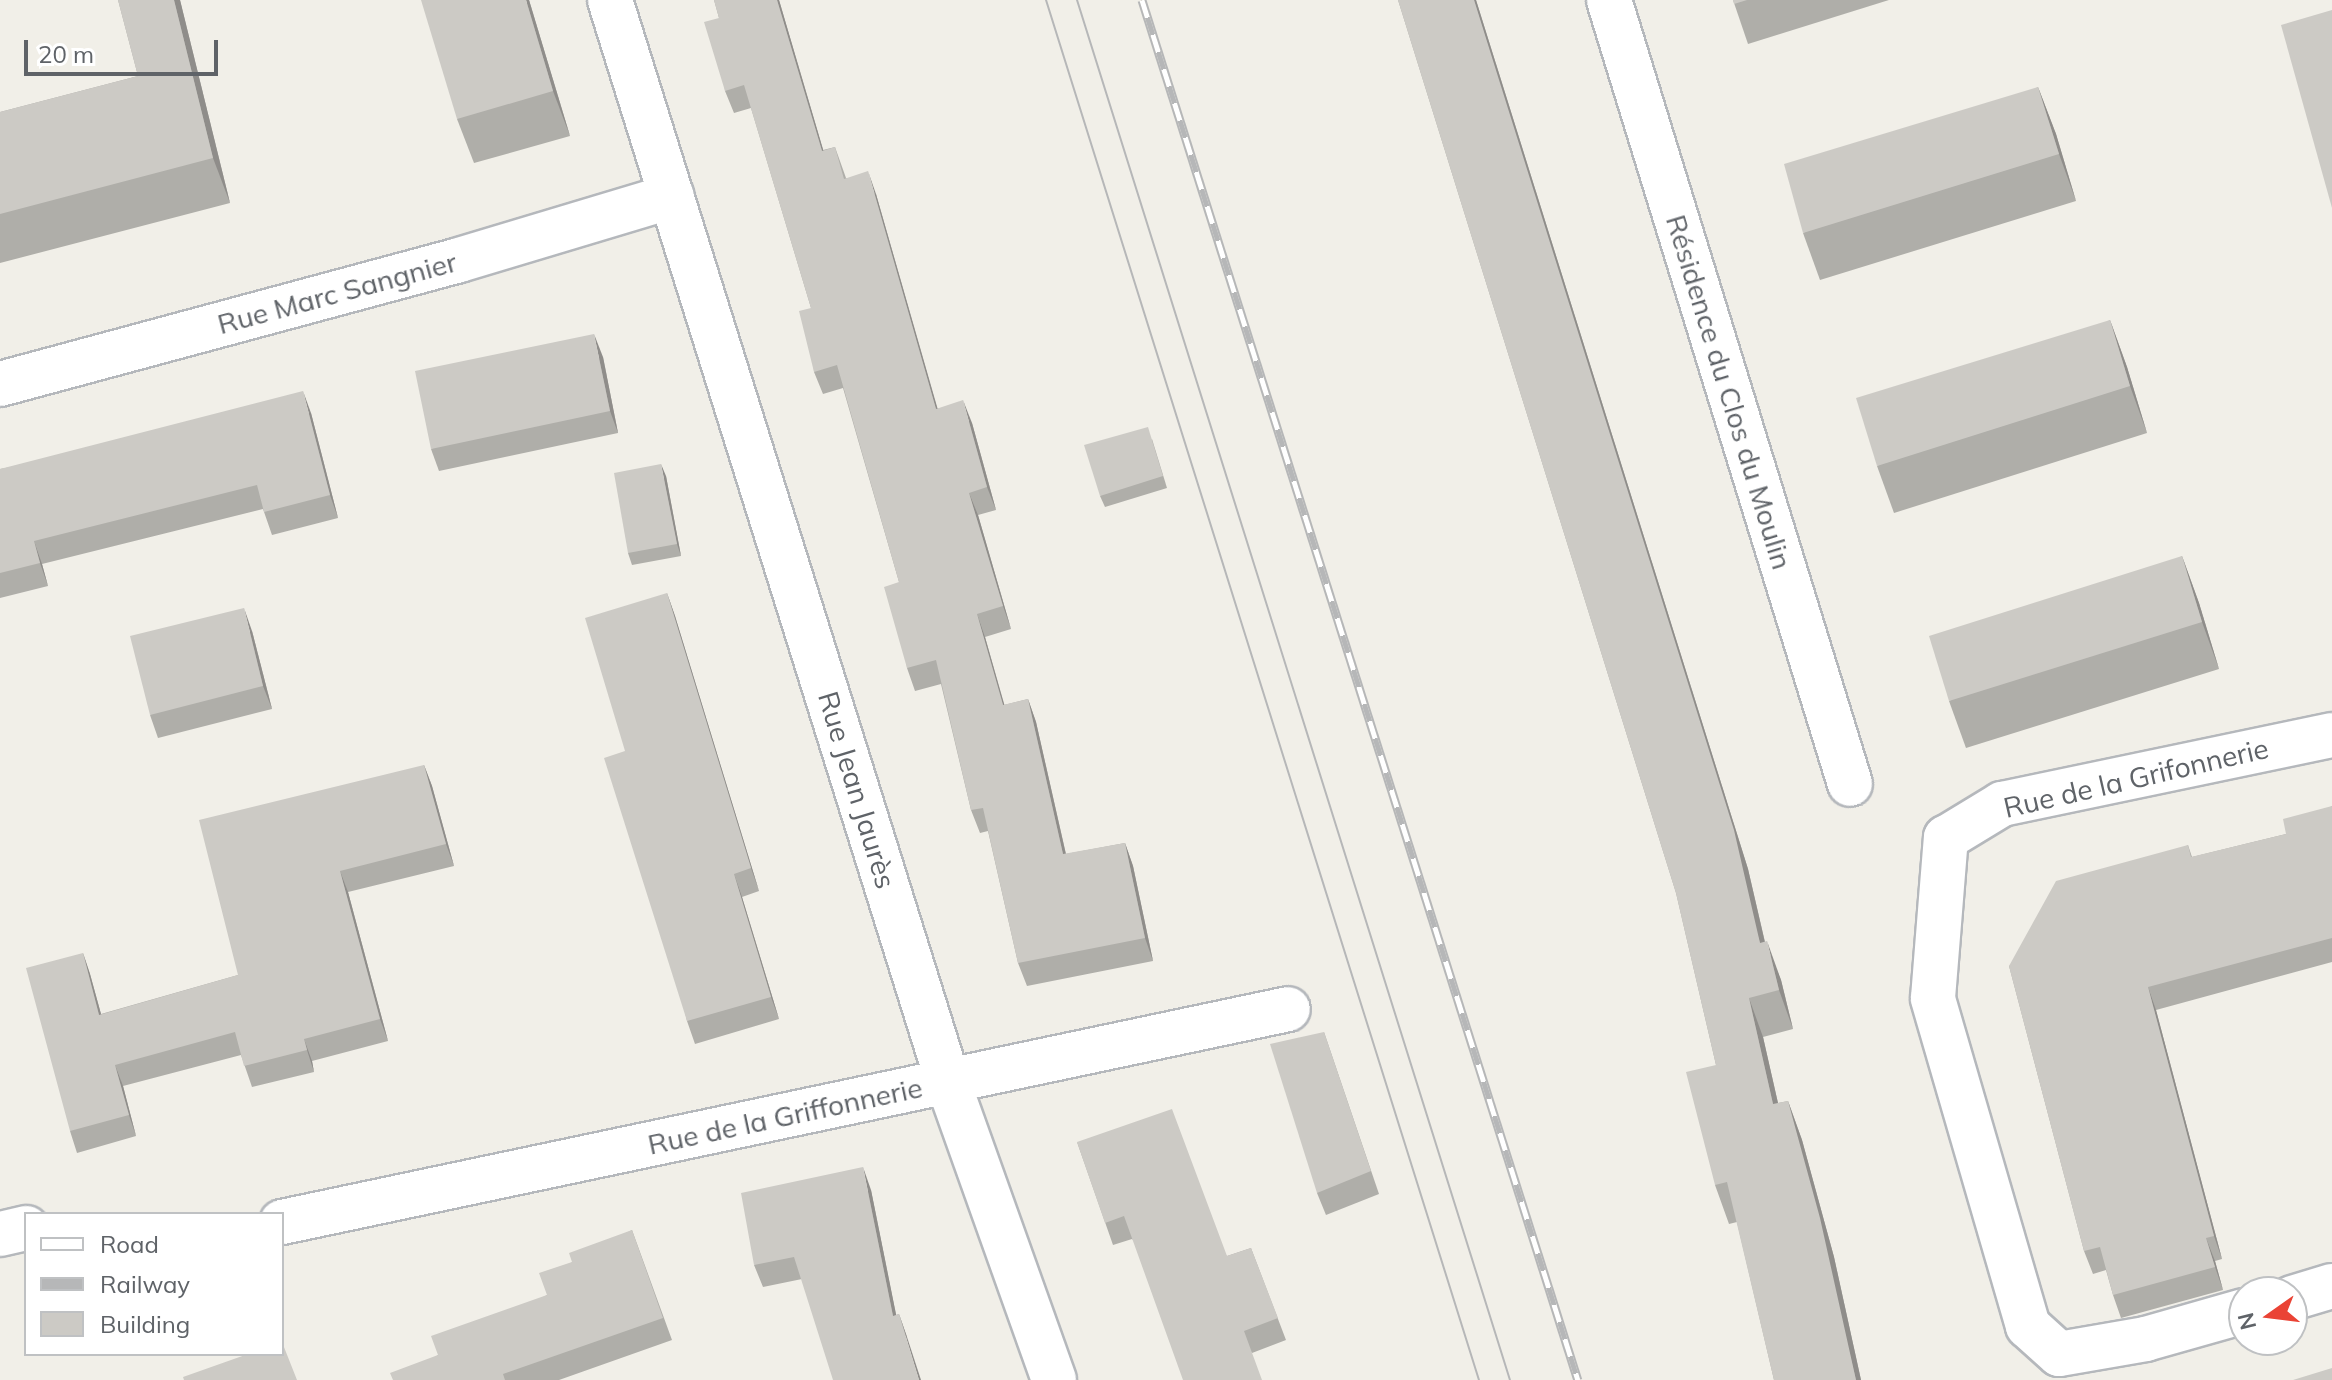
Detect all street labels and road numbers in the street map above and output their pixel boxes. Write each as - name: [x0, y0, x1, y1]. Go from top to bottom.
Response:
- street label: Résidence du Clos du Moulin: [1659, 211, 1799, 573]
- street label: Rue Marc Sangnier: [214, 245, 460, 341]
- street label: Rue Jean Jaurès: [811, 687, 903, 893]
- street label: Rue de la Grifonnerie: [2000, 731, 2272, 825]
- street label: Rue de la Griffonnerie: [645, 1070, 925, 1162]

